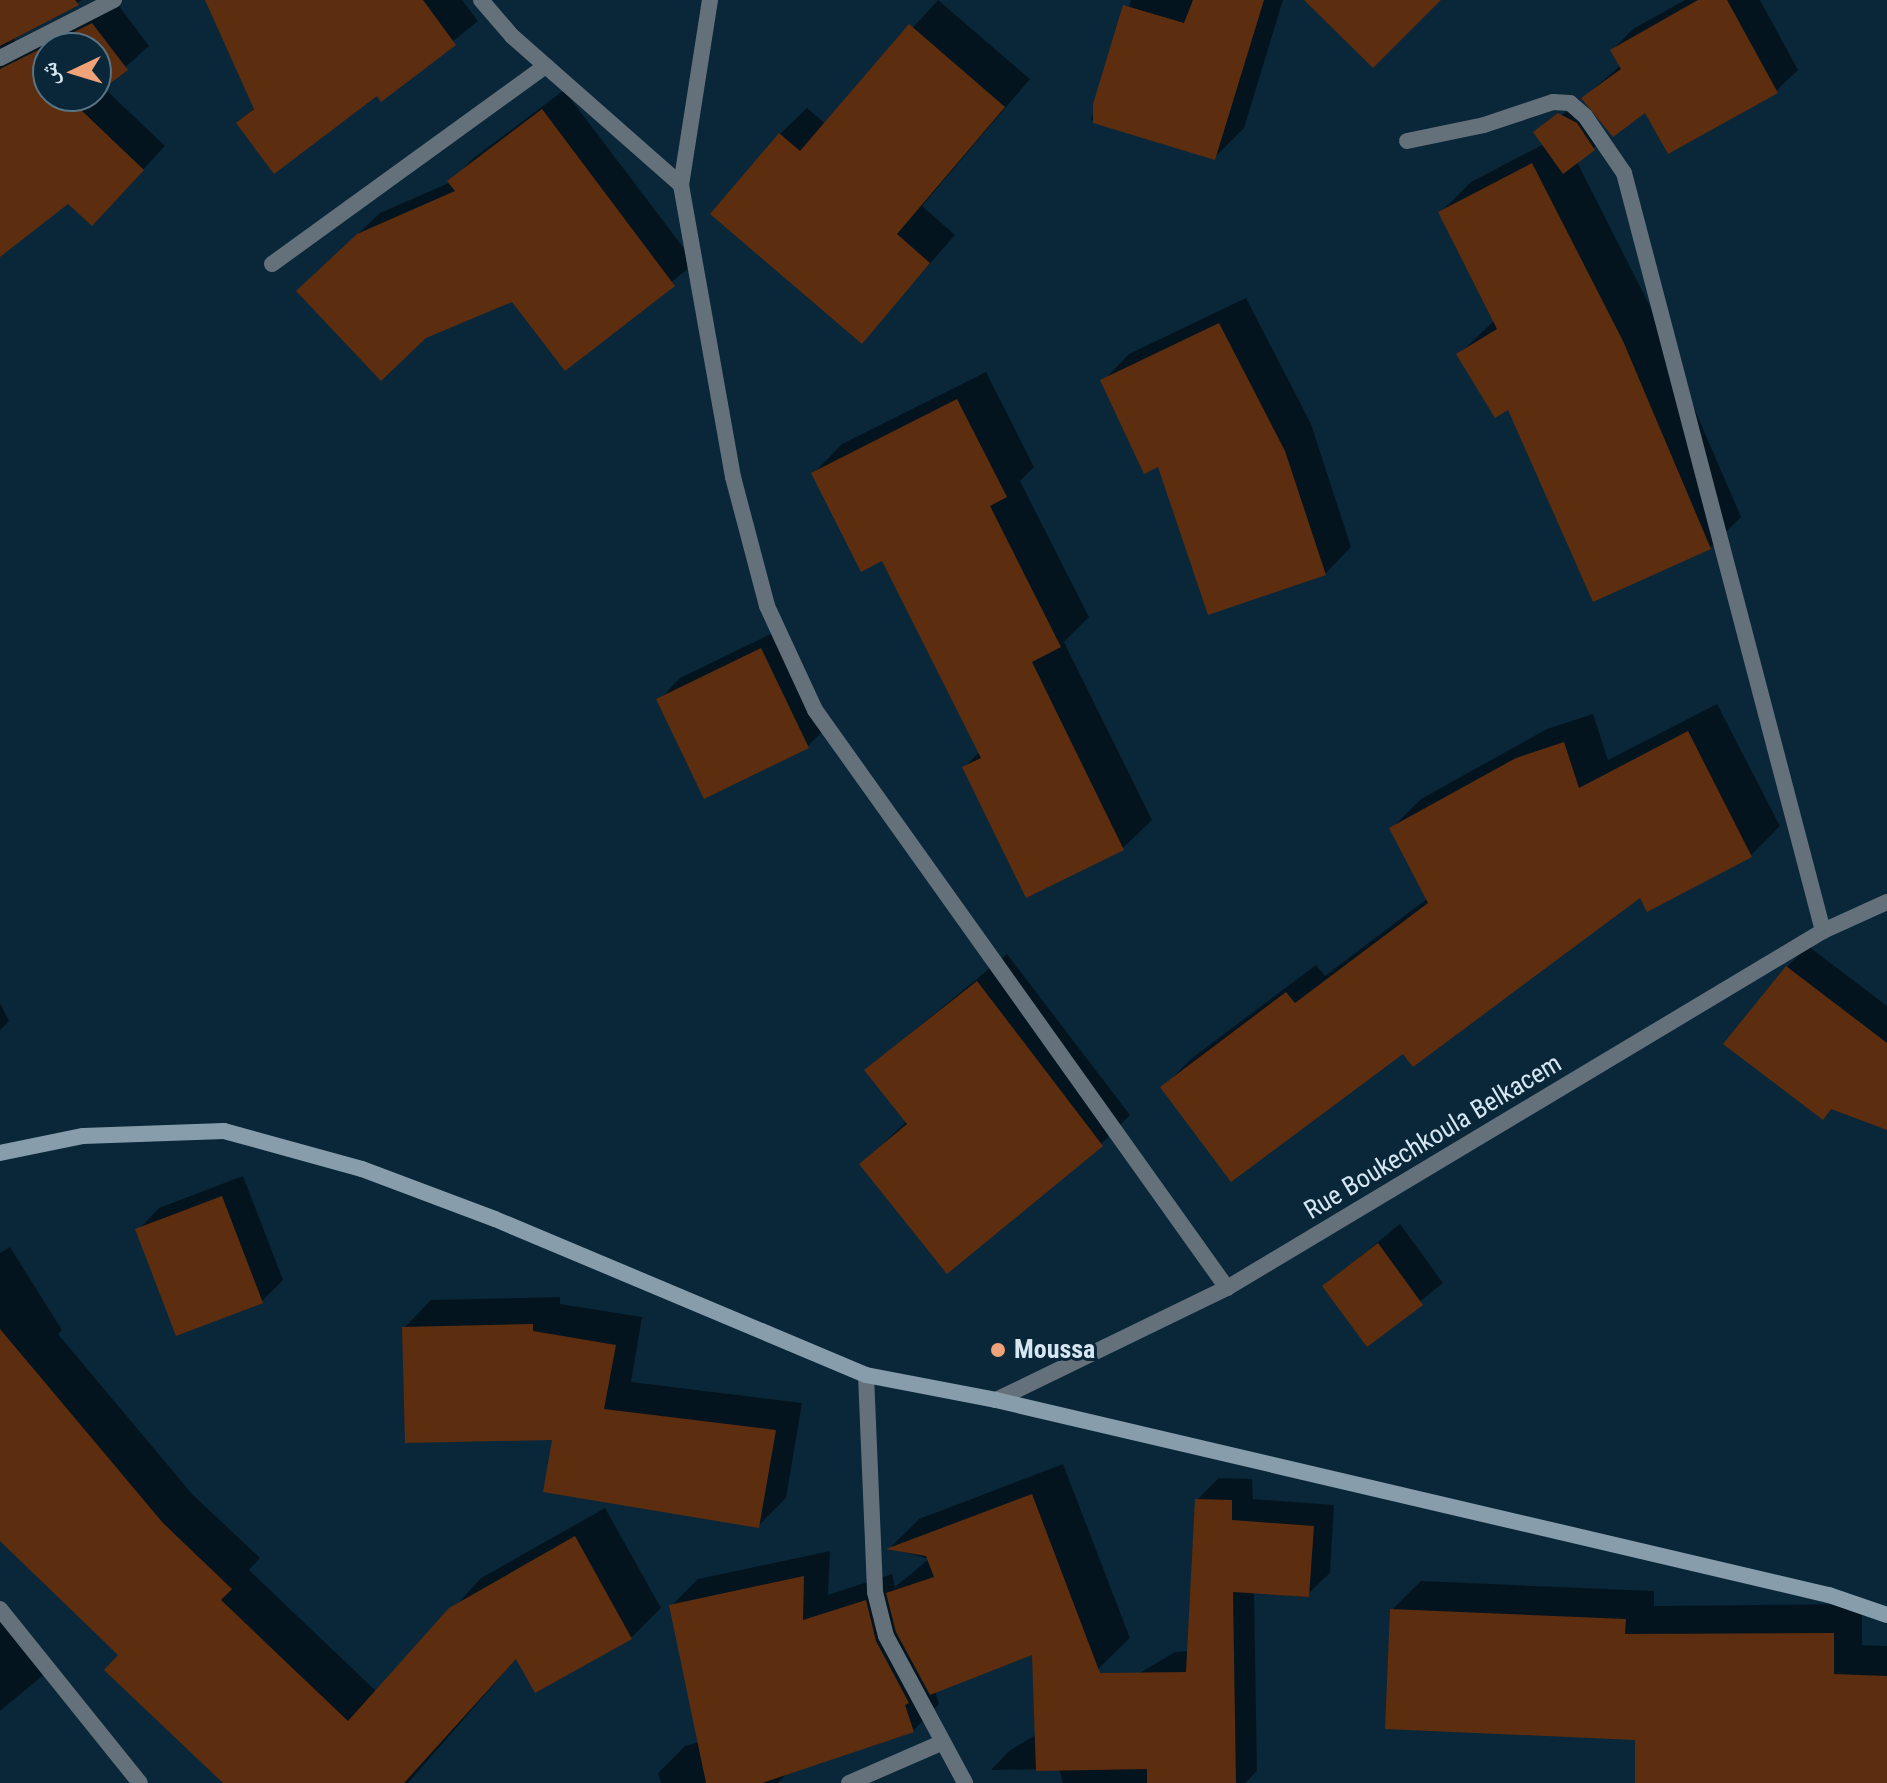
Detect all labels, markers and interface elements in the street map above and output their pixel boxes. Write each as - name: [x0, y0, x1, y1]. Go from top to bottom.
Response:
- north arrow: [32, 32, 112, 112]
- text: ش: [36, 61, 63, 86]
- street label: Rue Boukechkoula Belkacem: [1299, 1048, 1567, 1226]
- place label: Moussa: [1014, 1334, 1095, 1366]
- marker: Moussa: [989, 1341, 1007, 1359]

